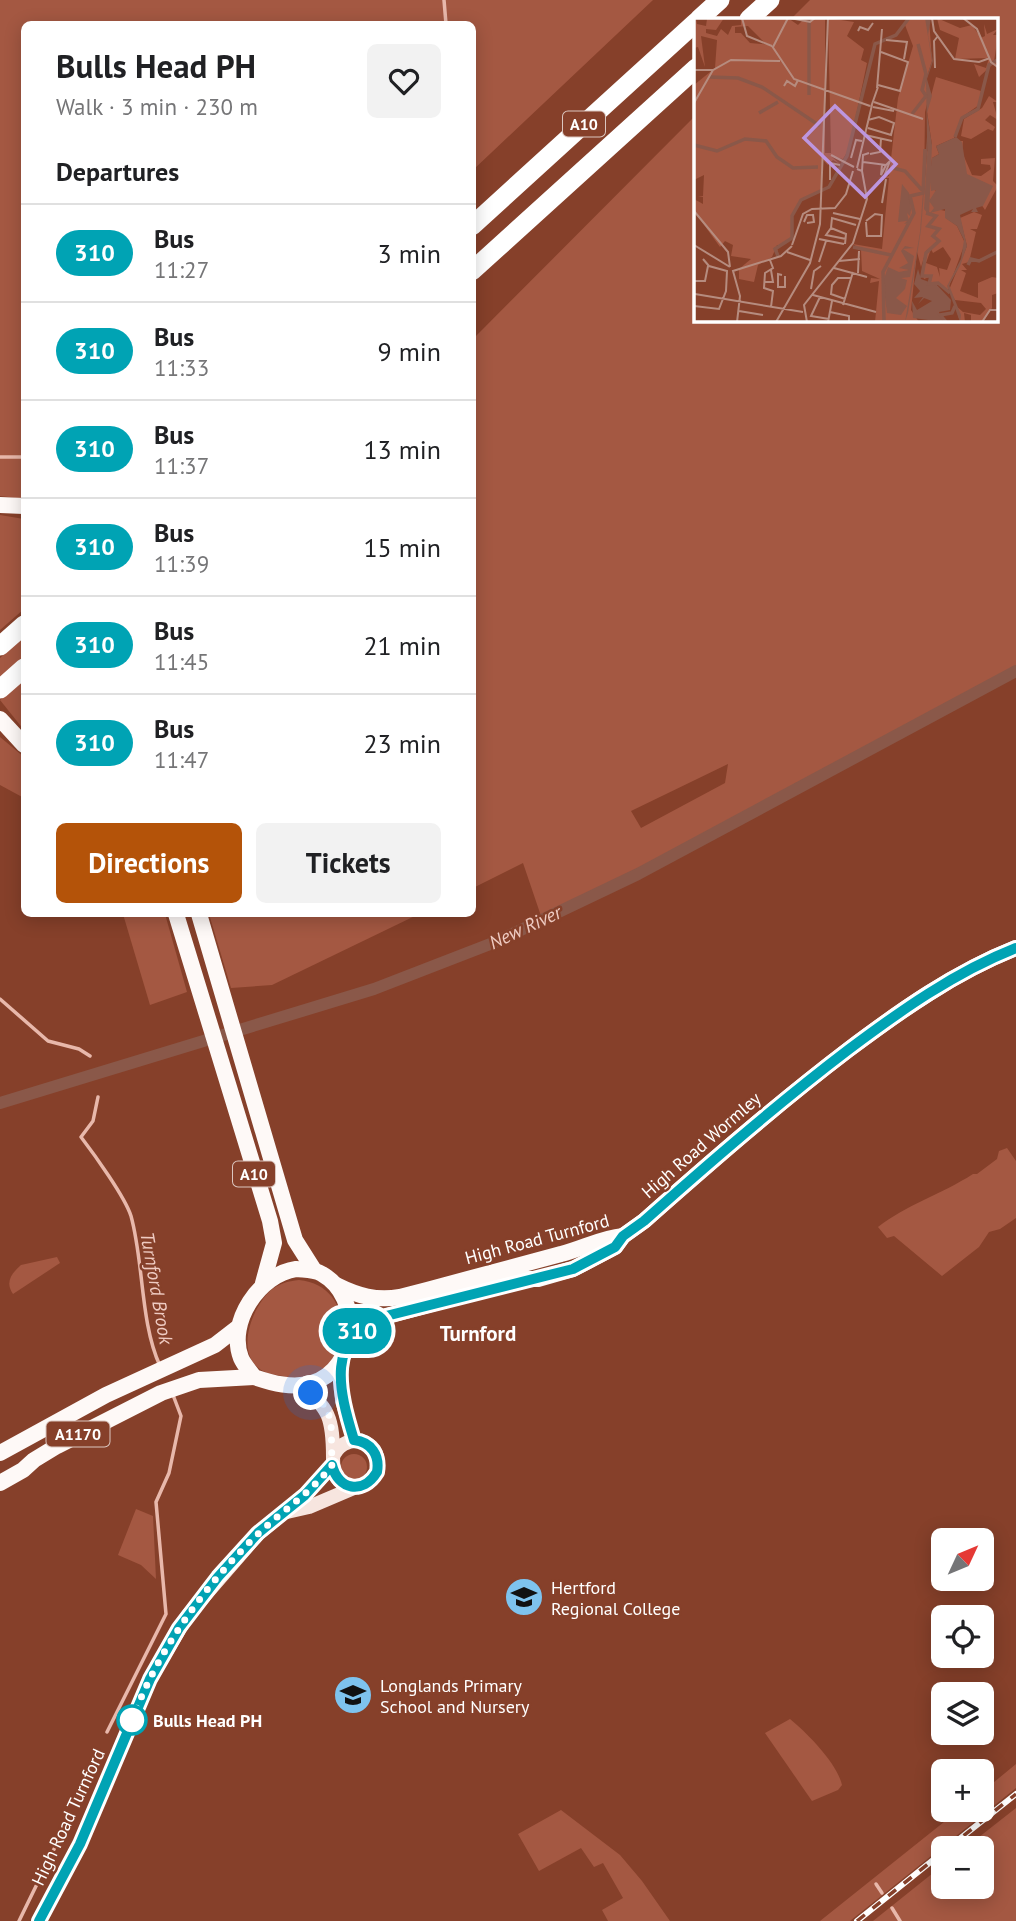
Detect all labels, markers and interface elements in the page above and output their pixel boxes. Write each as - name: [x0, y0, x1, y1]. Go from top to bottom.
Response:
- inset map: [694, 18, 998, 322]
- text: Bulls Head PH: [56, 44, 256, 87]
- button: heart: [367, 44, 441, 118]
- text: Walk · 3 min · 230 m: [56, 92, 258, 121]
- road number: A10: [563, 112, 605, 136]
- text: Departures: [56, 155, 179, 188]
- text: Bus: [154, 222, 194, 255]
- text: 310: [74, 237, 115, 268]
- text: 3 min: [378, 237, 441, 270]
- text: 11:27: [154, 255, 209, 284]
- text: Bus: [154, 320, 194, 353]
- text: 310: [74, 335, 115, 366]
- text: 9 min: [378, 335, 441, 368]
- text: 11:33: [154, 353, 209, 382]
- text: Bus: [154, 418, 194, 451]
- text: 310: [74, 433, 115, 464]
- text: 13 min: [363, 433, 441, 466]
- text: 11:37: [154, 451, 209, 480]
- text: Bus: [154, 516, 194, 549]
- text: 310: [74, 531, 115, 562]
- text: 15 min: [363, 531, 441, 564]
- text: 11:39: [154, 549, 209, 578]
- text: Bus: [154, 614, 194, 647]
- text: 310: [74, 629, 115, 660]
- text: 21 min: [363, 629, 441, 662]
- text: 11:45: [154, 647, 209, 676]
- text: Bus: [154, 712, 194, 745]
- text: 310: [74, 727, 115, 758]
- text: 23 min: [363, 727, 441, 760]
- text: 11:47: [154, 745, 209, 774]
- button: Directions: [56, 823, 242, 903]
- button: Tickets: [256, 823, 441, 903]
- water label: New River: [485, 899, 567, 954]
- street label: High Road Wormley: [637, 1086, 766, 1203]
- road number: A10: [233, 1162, 275, 1186]
- street label: High Road Turnford: [462, 1209, 612, 1269]
- water label: Turnford Brook: [135, 1230, 179, 1348]
- line badge: 310: [317, 1308, 397, 1354]
- text: 310: [337, 1315, 377, 1346]
- district label: Turnford: [440, 1320, 516, 1347]
- your location: [293, 1375, 328, 1410]
- road number: A1170: [46, 1422, 110, 1446]
- north arrow: [931, 1528, 994, 1591]
- map controls: [931, 1528, 994, 1899]
- school or university icon: Hertford Regional College: [503, 1576, 545, 1618]
- place label: Hertford Regional College: [551, 1576, 680, 1620]
- button: locate: [931, 1605, 994, 1668]
- school or university icon: Longlands Primary School and Nursery: [332, 1674, 374, 1716]
- place label: Longlands Primary School and Nursery: [380, 1674, 530, 1718]
- button: layers: [931, 1682, 994, 1745]
- marker: Bulls Head PH: [117, 1705, 147, 1735]
- place label: Bulls Head PH: [153, 1709, 262, 1732]
- street label: High Road Turnford: [26, 1745, 110, 1889]
- button: +: [931, 1759, 994, 1822]
- button: −: [931, 1836, 994, 1899]

